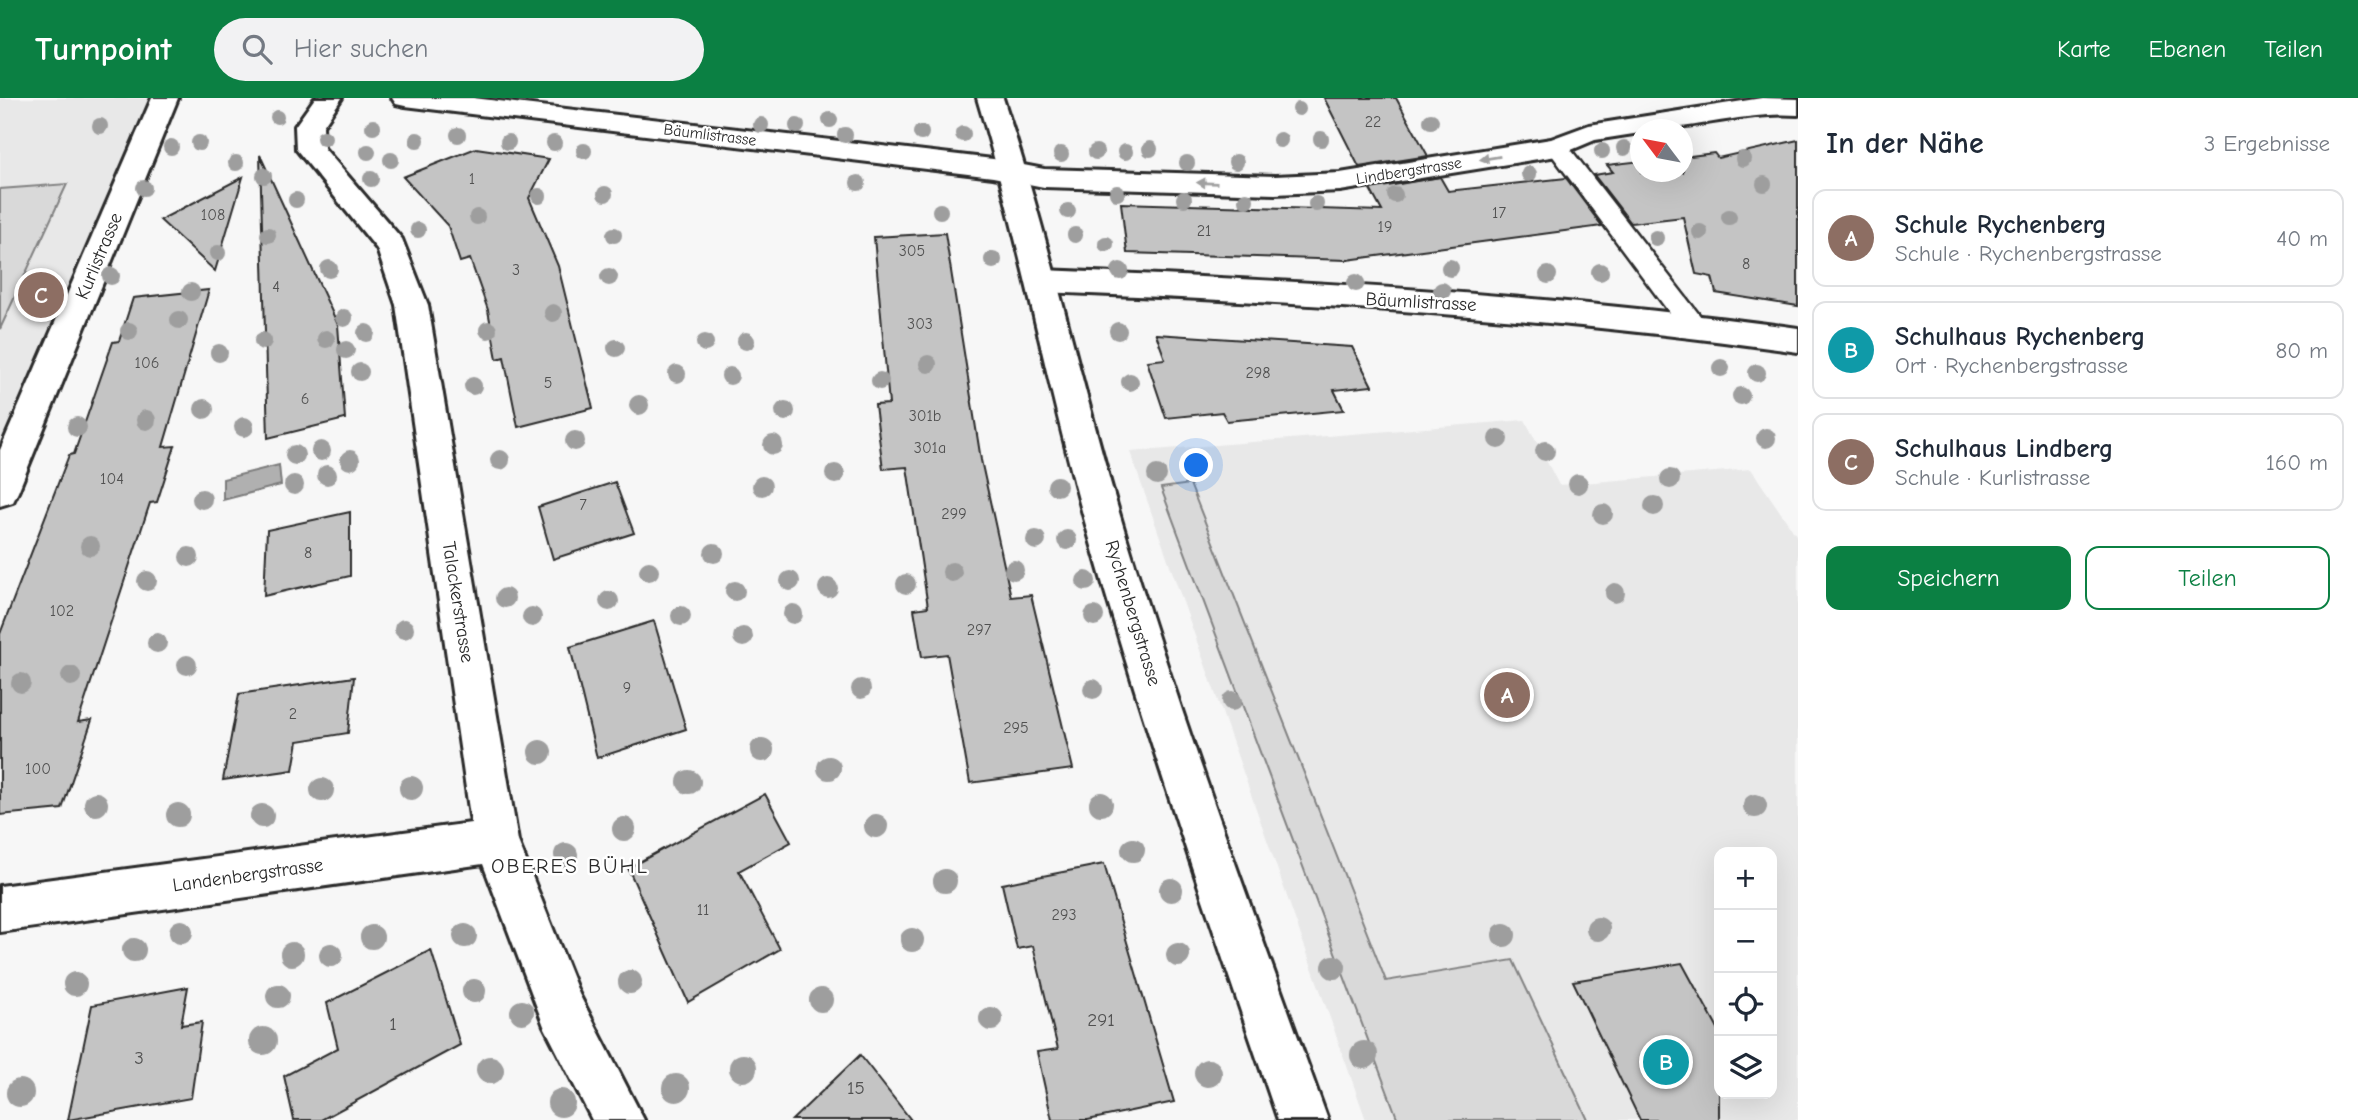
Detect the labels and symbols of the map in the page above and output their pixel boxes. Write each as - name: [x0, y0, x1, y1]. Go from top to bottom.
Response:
- house number: 22: [1365, 113, 1381, 131]
- north arrow: [1630, 119, 1693, 182]
- street label: Bäumlistrasse: [662, 120, 758, 150]
- one-way arrow: [1479, 153, 1501, 164]
- street label: Lindbergstrasse: [1355, 154, 1463, 188]
- house number: 1: [469, 170, 475, 188]
- one-way arrow: [1195, 177, 1217, 189]
- house number: 17: [1492, 204, 1506, 222]
- house number: 108: [201, 206, 225, 224]
- street label: Kurlistrasse: [71, 209, 127, 303]
- house number: 19: [1378, 218, 1392, 236]
- house number: 21: [1197, 222, 1211, 240]
- house number: 305: [899, 242, 925, 260]
- house number: 8: [1742, 255, 1750, 273]
- house number: 3: [512, 261, 520, 279]
- pin: C: [18, 269, 64, 321]
- house number: 4: [272, 278, 280, 296]
- street label: Bäumlistrasse: [1365, 288, 1477, 316]
- house number: 303: [907, 315, 933, 333]
- house number: 106: [135, 354, 159, 372]
- house number: 298: [1245, 364, 1271, 382]
- house number: 5: [544, 374, 552, 392]
- house number: 6: [301, 390, 309, 408]
- house number: 301b: [909, 407, 941, 425]
- house number: 301a: [914, 439, 946, 457]
- your location: [1179, 448, 1213, 482]
- house number: 104: [100, 470, 124, 488]
- house number: 7: [579, 496, 587, 514]
- house number: 299: [941, 505, 967, 523]
- street label: Rychenbergstrasse: [1100, 537, 1166, 689]
- street label: Talackerstrasse: [438, 540, 478, 664]
- house number: 8: [304, 544, 312, 562]
- house number: 102: [50, 602, 74, 620]
- house number: 297: [967, 621, 992, 639]
- pin: A: [1484, 669, 1530, 721]
- house number: 9: [623, 679, 631, 697]
- house number: 2: [289, 705, 297, 723]
- house number: 295: [1003, 719, 1029, 737]
- house number: 100: [25, 760, 51, 778]
- street label: Landenbergstrasse: [171, 854, 325, 896]
- district label: OBERES BÜHL: [491, 854, 649, 878]
- house number: 11: [697, 901, 709, 919]
- house number: 293: [1052, 906, 1076, 924]
- house number: 291: [1087, 1009, 1115, 1031]
- house number: 1: [389, 1013, 397, 1035]
- pin: B: [1643, 1036, 1689, 1088]
- house number: 3: [134, 1047, 144, 1069]
- house number: 15: [847, 1077, 865, 1099]

